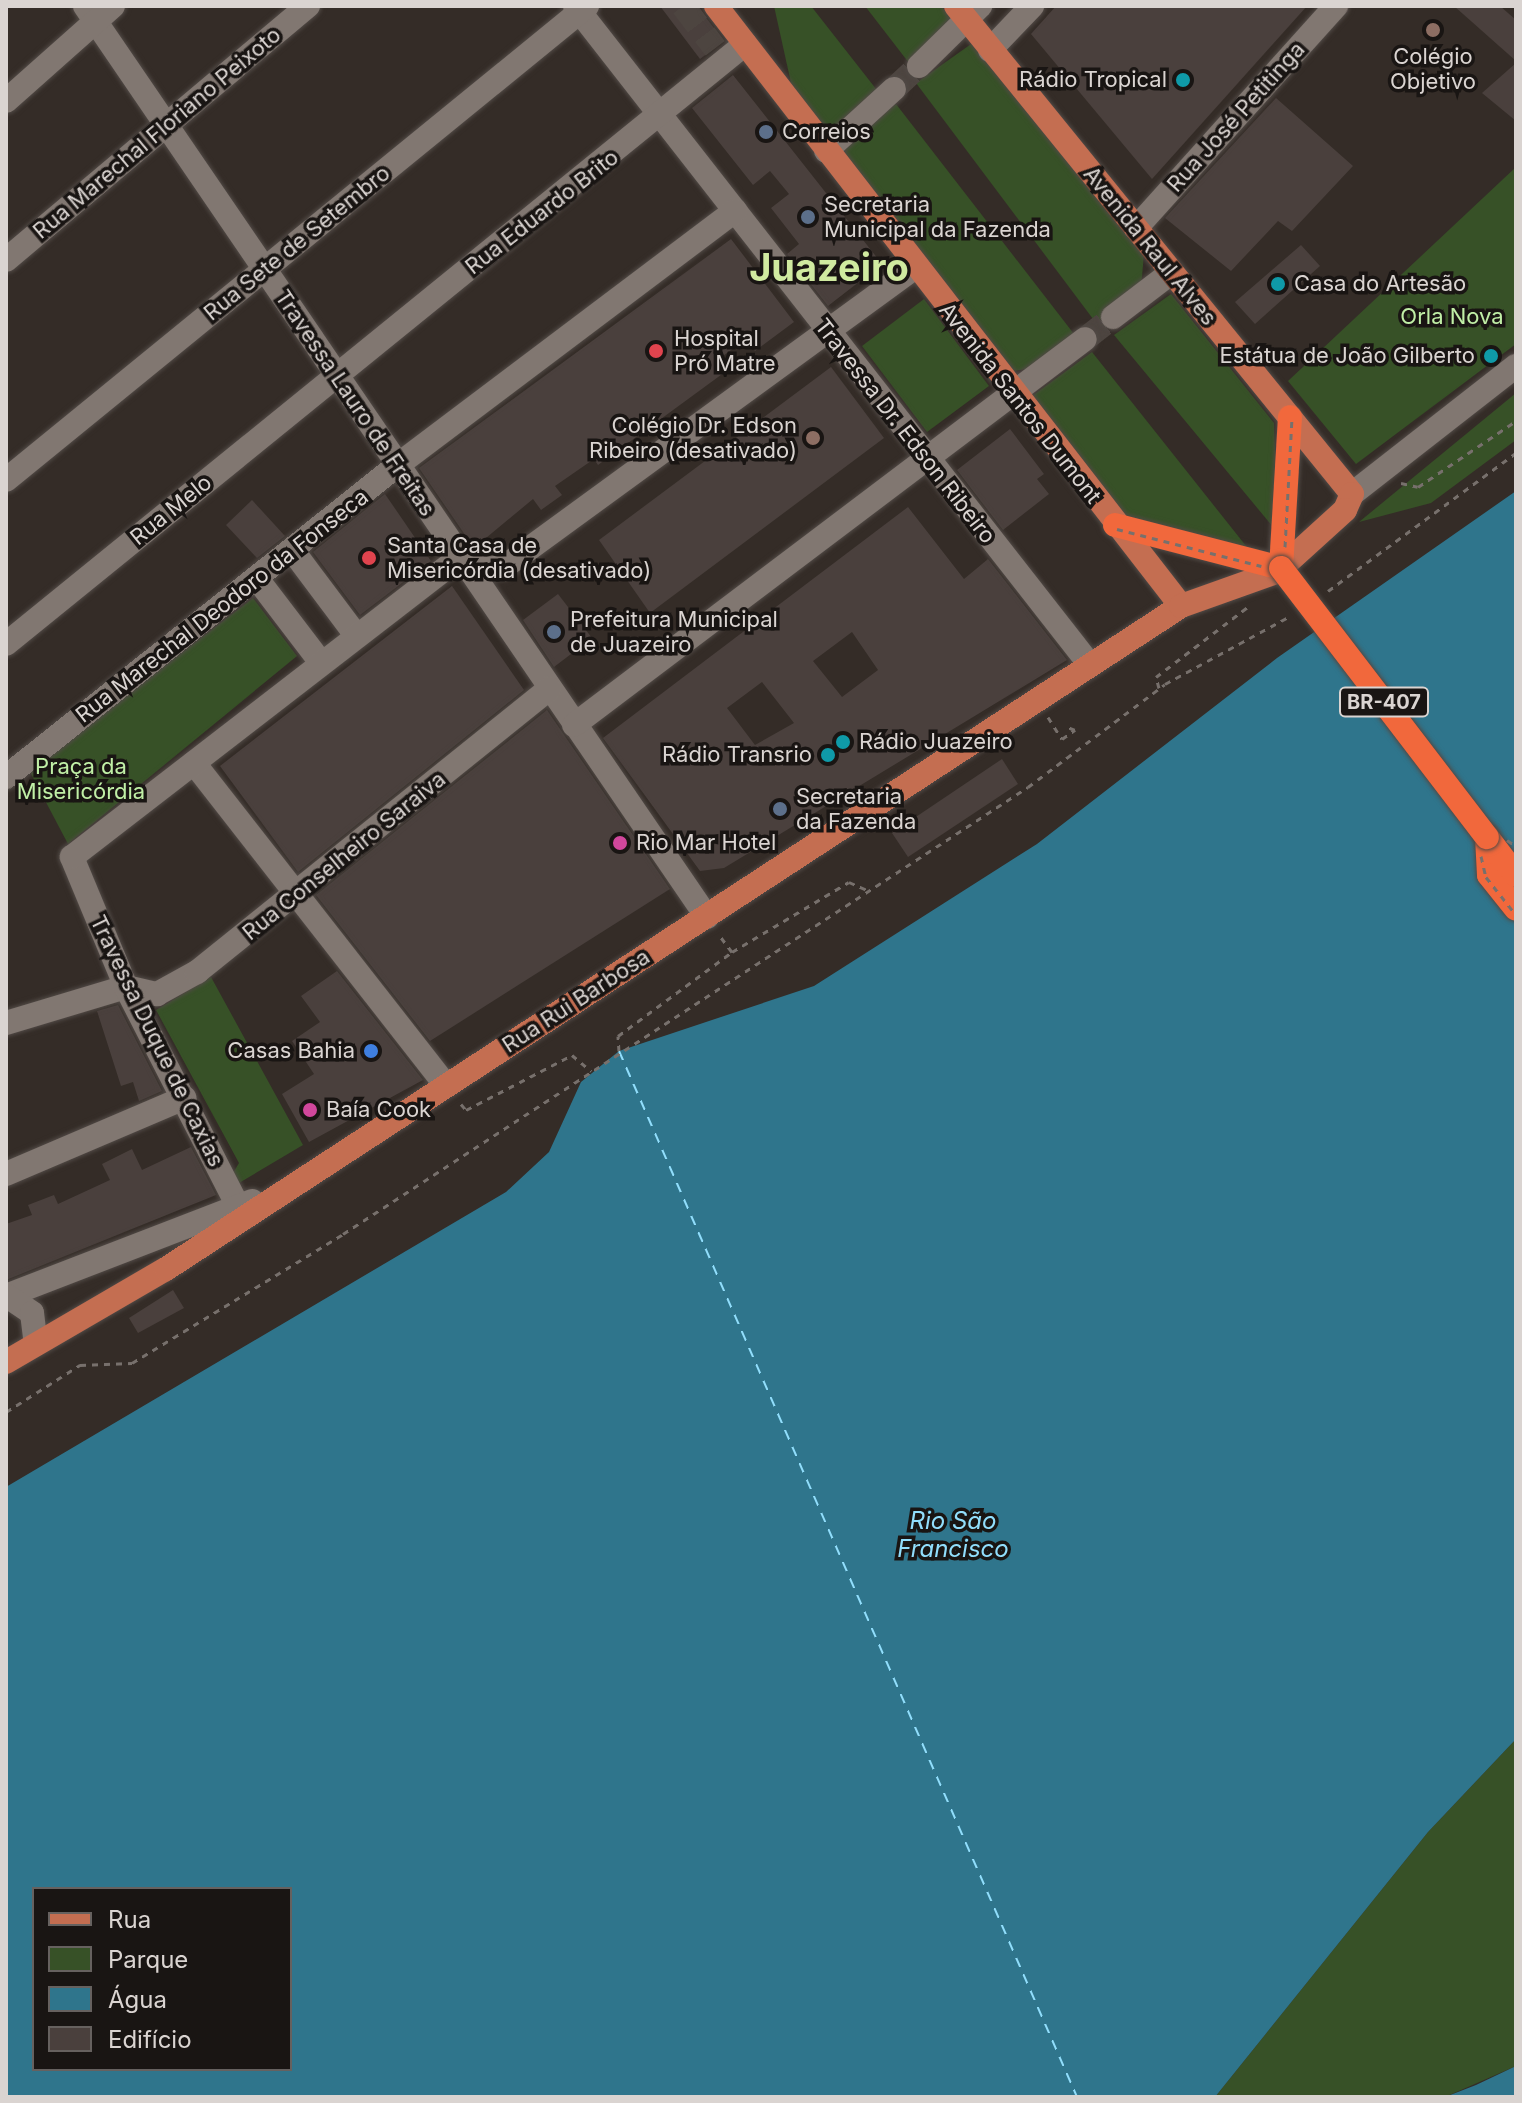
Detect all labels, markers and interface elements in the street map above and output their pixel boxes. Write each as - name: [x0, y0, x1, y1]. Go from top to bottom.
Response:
- marker: Colégio Objetivo: [1424, 21, 1442, 39]
- street label: Rua Marechal Floriano Peixoto: [28, 22, 286, 244]
- street label: Rua José Petitinga: [1162, 37, 1310, 197]
- place label: Colégio Objetivo: [1390, 43, 1476, 94]
- place label: Rádio Tropical: [1019, 67, 1167, 93]
- marker: Rádio Tropical: [1174, 71, 1192, 89]
- place label: Correios: [782, 119, 871, 145]
- marker: Correios: [757, 123, 775, 141]
- street label: Rua Eduardo Brito: [460, 144, 624, 280]
- street label: Rua Sete de Setembro: [199, 160, 395, 326]
- street label: Avenida Raul Alves: [1078, 161, 1222, 331]
- place label: Secretaria Municipal da Fazenda: [824, 191, 1051, 242]
- marker: Secretaria Municipal da Fazenda: [799, 208, 817, 226]
- district label: Juazeiro: [749, 245, 909, 291]
- place label: Casa do Artesão: [1294, 271, 1466, 297]
- marker: Casa do Artesão: [1269, 275, 1287, 293]
- street label: Travessa Lauro de Freitas: [269, 285, 441, 521]
- street label: Avenida Santos Dumont: [933, 297, 1107, 509]
- park label: Orla Nova: [1400, 304, 1504, 330]
- street label: Travessa Dr. Edson Ribeiro: [809, 313, 1001, 549]
- place label: Hospital Pró Matre: [674, 325, 776, 376]
- marker: Hospital Pró Matre: [645, 340, 667, 362]
- place label: Estátua de João Gilberto: [1219, 343, 1475, 369]
- marker: Estátua de João Gilberto: [1482, 347, 1500, 365]
- place label: Colégio Dr. Edson Ribeiro (desativado): [589, 412, 797, 464]
- marker: Colégio Dr. Edson Ribeiro (desativado): [804, 429, 822, 447]
- street label: Rua Melo: [125, 469, 217, 551]
- street label: Rua Marechal Deodoro da Fonseca: [71, 484, 373, 728]
- place label: Santa Casa de Misericórdia (desativado): [387, 532, 651, 584]
- marker: Santa Casa de Misericórdia (desativado): [358, 547, 380, 569]
- place label: Prefeitura Municipal de Juazeiro: [570, 606, 778, 658]
- marker: Prefeitura Municipal de Juazeiro: [545, 623, 563, 641]
- road number: BR-407: [1338, 686, 1430, 718]
- place label: Rádio Juazeiro: [859, 729, 1013, 755]
- marker: Rádio Juazeiro: [834, 733, 852, 751]
- place label: Rádio Transrio: [662, 742, 812, 768]
- marker: Rádio Transrio: [819, 746, 837, 764]
- park label: Praça da Misericórdia: [17, 753, 145, 804]
- street label: Rua Conselheiro Saraiva: [237, 766, 451, 946]
- place label: Secretaria da Fazenda: [796, 783, 916, 834]
- marker: Secretaria da Fazenda: [771, 800, 789, 818]
- place label: Rio Mar Hotel: [636, 830, 776, 856]
- marker: Rio Mar Hotel: [611, 834, 629, 852]
- street label: Travessa Duque de Caxias: [85, 911, 229, 1171]
- street label: Rua Rui Barbosa: [497, 944, 655, 1058]
- place label: Casas Bahia: [227, 1038, 355, 1064]
- marker: Casas Bahia: [362, 1042, 380, 1060]
- place label: Baía Cook: [326, 1097, 431, 1123]
- marker: Baía Cook: [301, 1101, 319, 1119]
- water label: Rio São Francisco: [897, 1507, 1009, 1563]
- legend: [32, 1887, 292, 2071]
- text: Rua: [108, 1905, 151, 1934]
- text: Parque: [108, 1945, 188, 1974]
- text: Água: [108, 1985, 167, 2014]
- text: Edifício: [108, 2025, 192, 2054]

